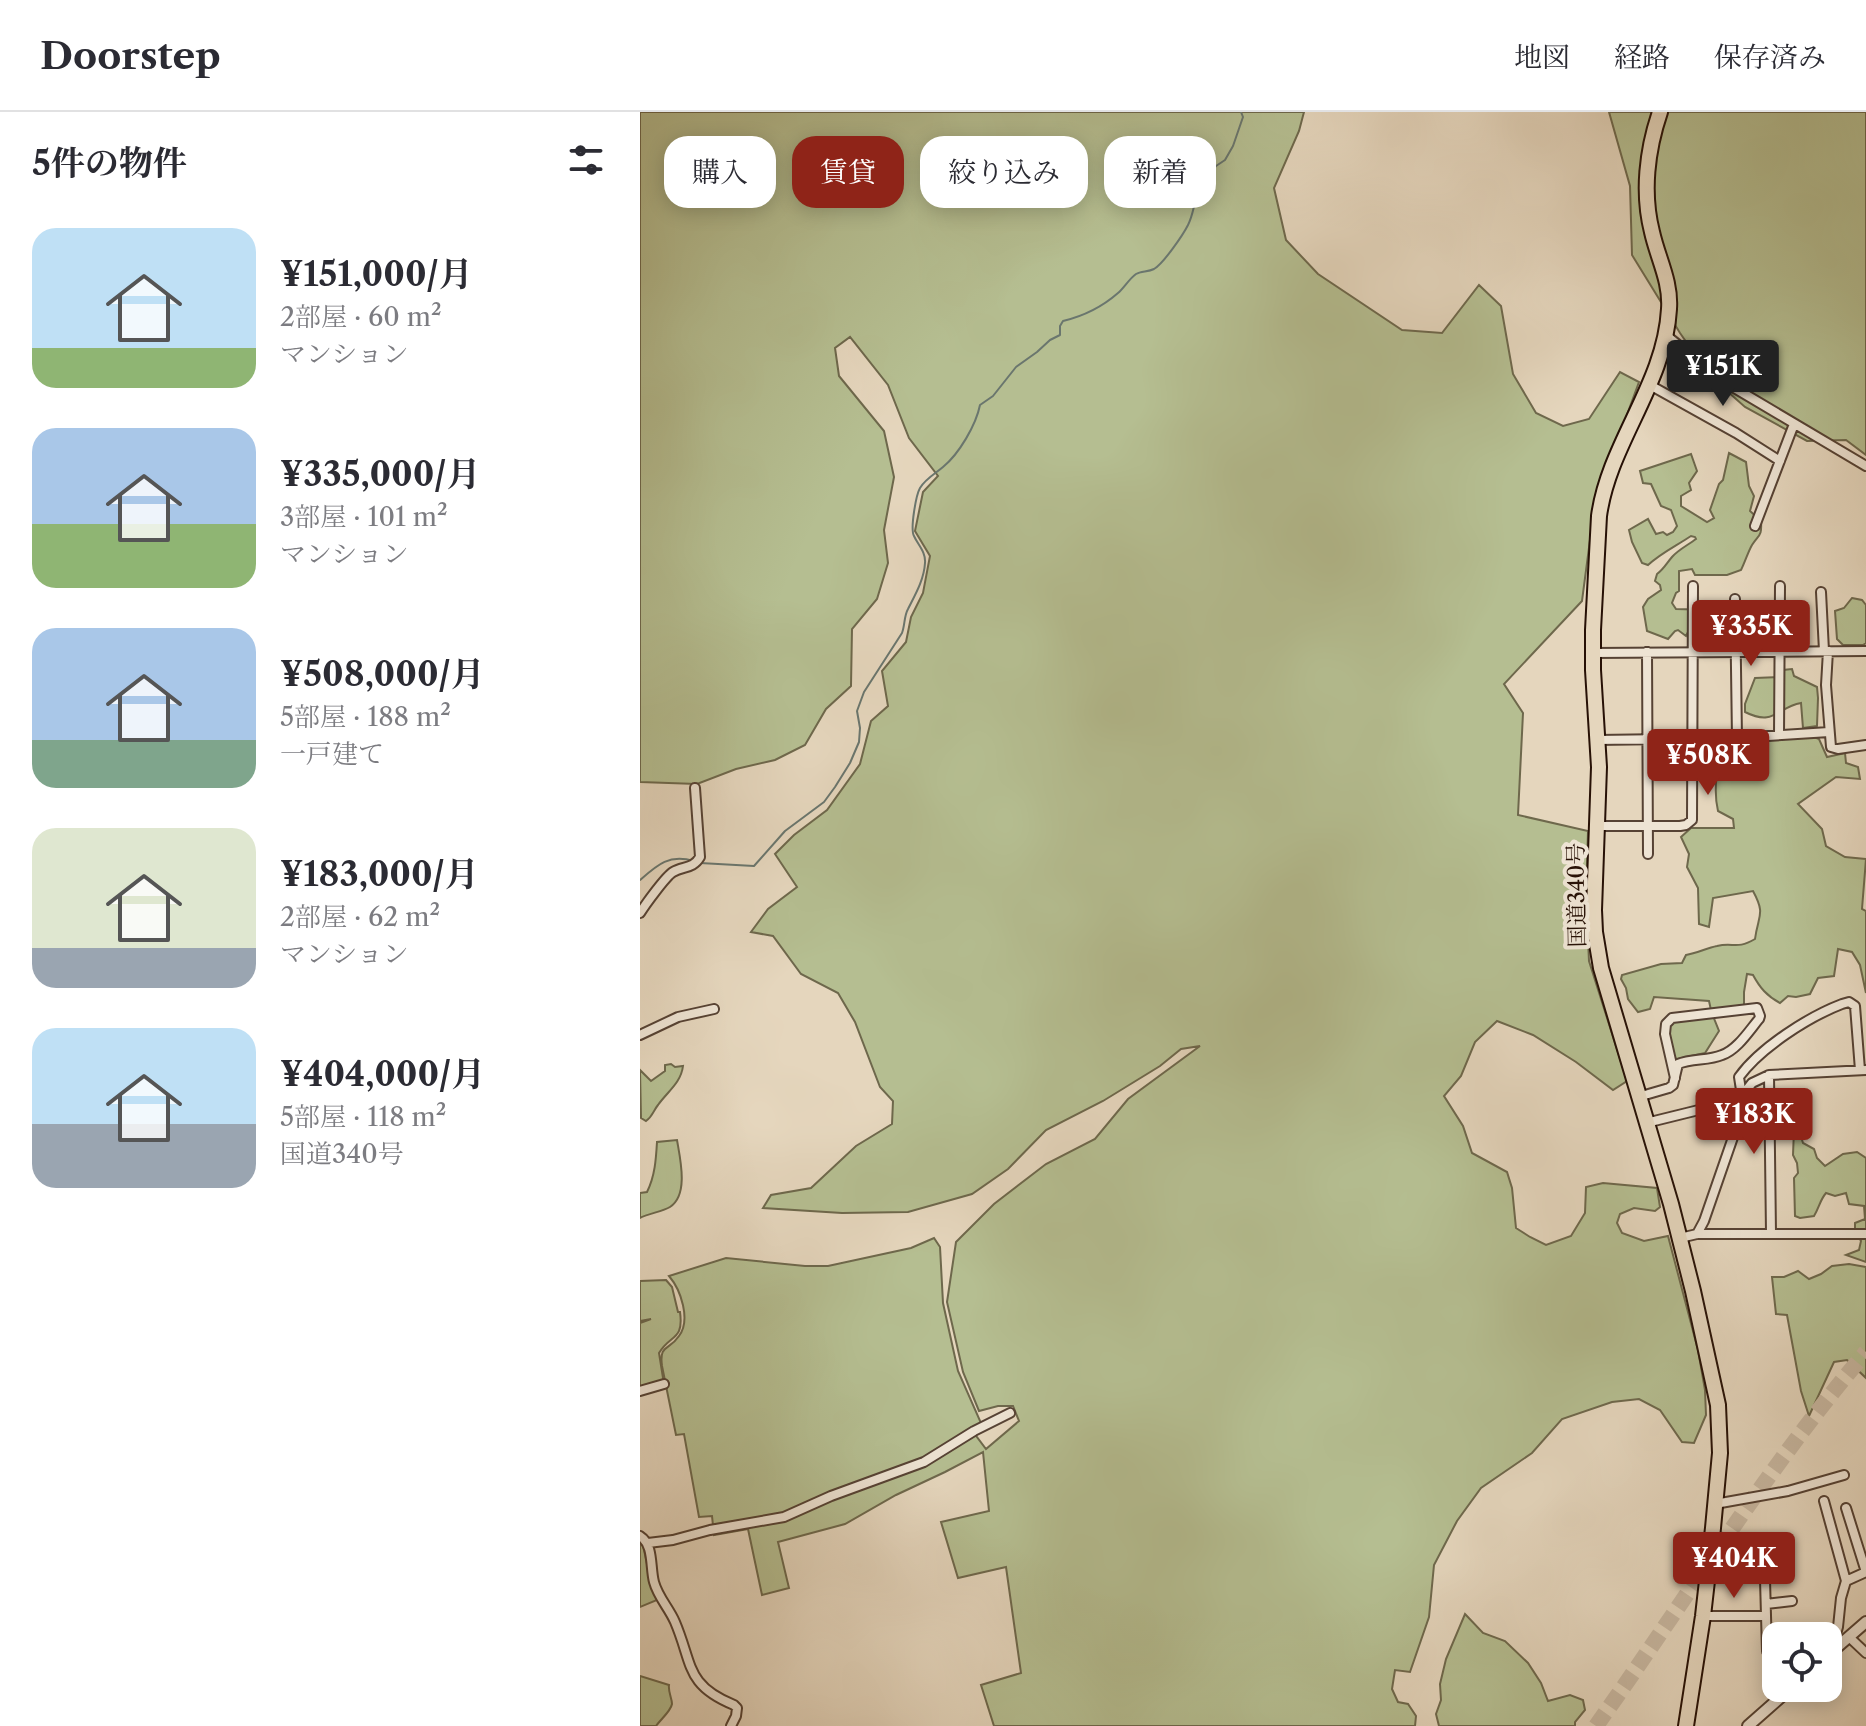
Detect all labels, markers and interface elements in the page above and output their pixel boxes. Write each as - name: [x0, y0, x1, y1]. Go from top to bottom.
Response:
- text: Doorstep: [40, 32, 221, 79]
- text: 地図: [1514, 40, 1570, 74]
- text: 経路: [1614, 40, 1670, 74]
- text: 保存済み: [1714, 40, 1826, 74]
- chip: 購入: [664, 136, 776, 208]
- chip: 賃貸: [792, 136, 904, 208]
- chip: 絞り込み: [920, 136, 1088, 208]
- chip: 新着: [1104, 136, 1216, 208]
- icon: filters: [564, 138, 608, 182]
- text: 5件の物件: [32, 142, 187, 184]
- text: ¥151,000/月: [280, 253, 473, 295]
- icon: home: [96, 260, 192, 356]
- text: 2部屋 · 60 m²: [280, 301, 442, 333]
- text: マンション: [280, 338, 409, 370]
- pin: ¥151K: [1667, 340, 1779, 408]
- text: ¥151K: [1685, 350, 1761, 382]
- text: ¥335,000/月: [280, 453, 481, 495]
- icon: home: [96, 460, 192, 556]
- text: 3部屋 · 101 m²: [280, 501, 448, 533]
- text: マンション: [280, 538, 409, 570]
- pin: ¥335K: [1695, 600, 1807, 668]
- text: ¥335K: [1710, 610, 1792, 642]
- text: ¥508,000/月: [280, 653, 485, 695]
- icon: home: [96, 660, 192, 756]
- text: 5部屋 · 188 m²: [280, 701, 451, 733]
- pin: ¥508K: [1652, 729, 1764, 797]
- text: 一戸建て: [280, 738, 384, 770]
- text: ¥508K: [1665, 739, 1751, 771]
- street label: 国道340号: [1562, 842, 1591, 948]
- text: ¥183,000/月: [280, 853, 479, 895]
- icon: home: [96, 860, 192, 956]
- text: 2部屋 · 62 m²: [280, 901, 440, 933]
- text: マンション: [280, 938, 409, 970]
- text: ¥404,000/月: [280, 1053, 485, 1095]
- icon: home: [96, 1060, 192, 1156]
- pin: ¥183K: [1698, 1088, 1810, 1156]
- text: ¥183K: [1714, 1098, 1794, 1130]
- text: 5部屋 · 118 m²: [280, 1101, 446, 1133]
- text: 国道340号: [280, 1138, 404, 1170]
- pin: ¥404K: [1678, 1532, 1790, 1600]
- text: ¥404K: [1691, 1542, 1777, 1574]
- map controls: [1762, 1622, 1842, 1702]
- button: locate: [1762, 1622, 1842, 1702]

